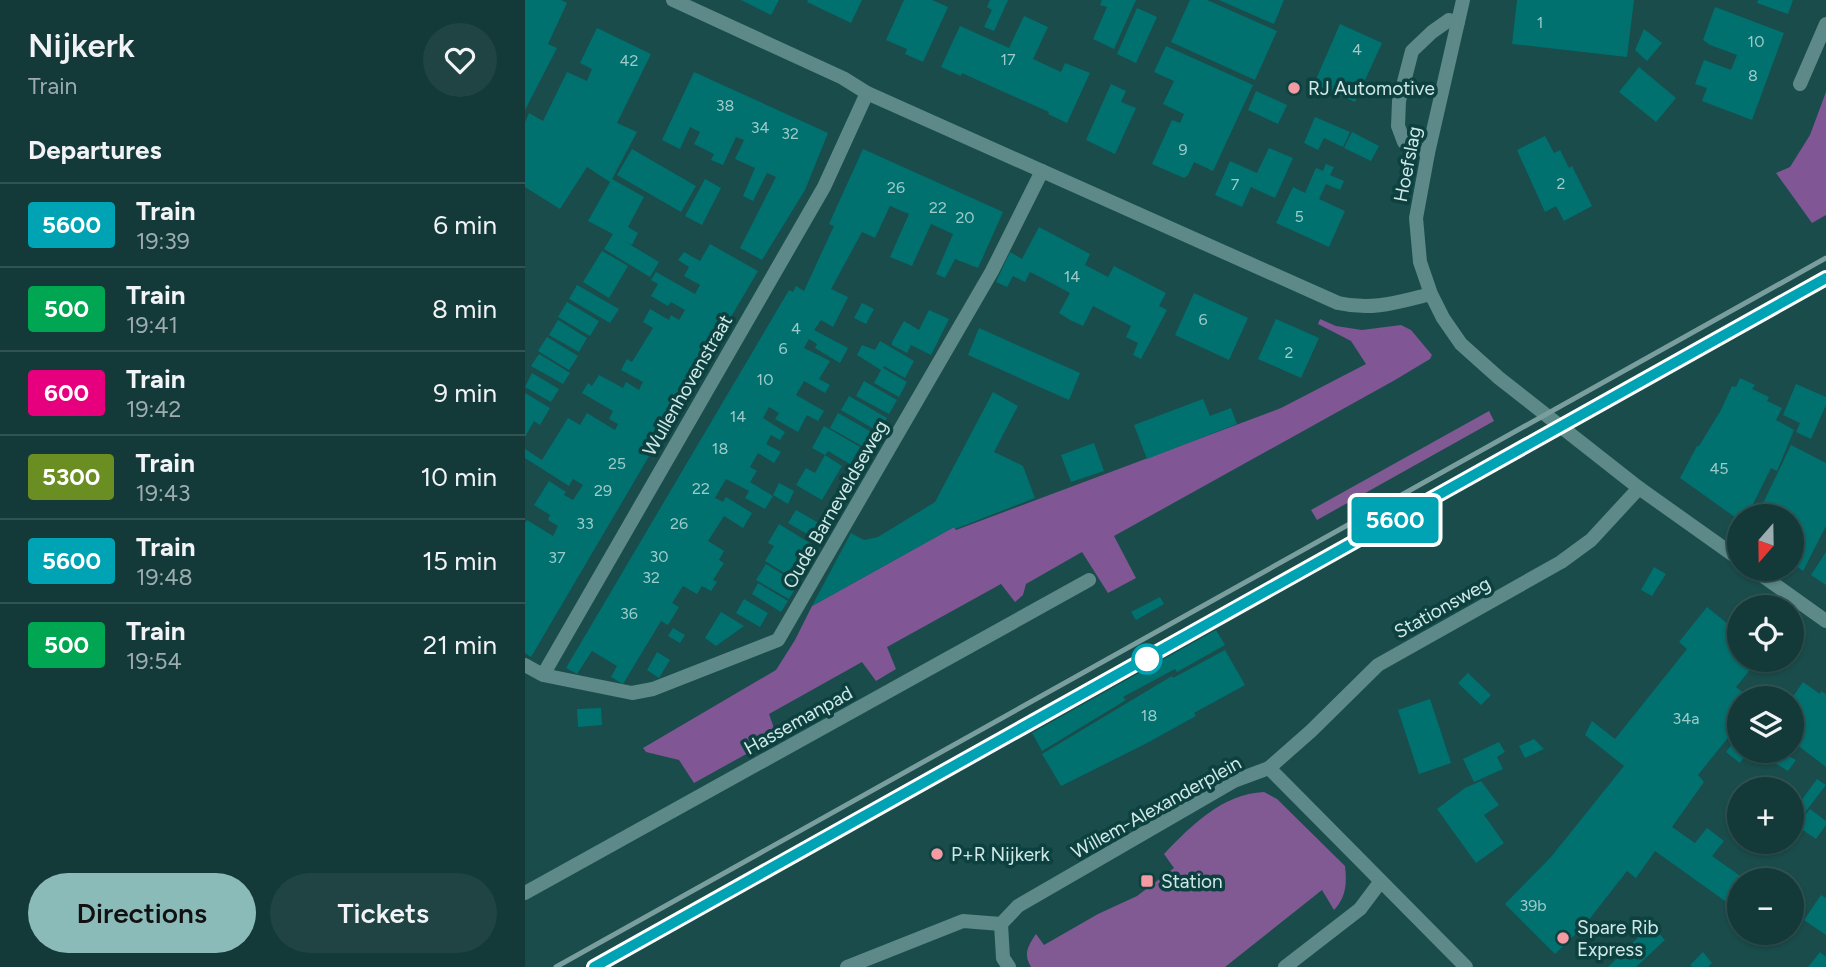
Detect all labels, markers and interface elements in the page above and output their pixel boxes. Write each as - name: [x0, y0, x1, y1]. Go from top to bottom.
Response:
- house number: 1: [1537, 13, 1543, 32]
- button: heart: [423, 23, 497, 97]
- text: Nijkerk: [28, 26, 135, 65]
- house number: 10: [1748, 32, 1764, 51]
- house number: 4: [1352, 40, 1362, 59]
- house number: 17: [1000, 50, 1016, 69]
- house number: 42: [620, 51, 638, 70]
- house number: 8: [1748, 66, 1758, 85]
- text: Train: [28, 72, 77, 100]
- place label: RJ Automotive: [1308, 77, 1435, 100]
- marker: RJ Automotive: [1286, 80, 1302, 96]
- house number: 38: [716, 96, 734, 115]
- house number: 34: [751, 118, 769, 137]
- house number: 32: [781, 124, 799, 143]
- street label: Hoefslag: [1389, 124, 1426, 204]
- text: Departures: [28, 134, 162, 166]
- house number: 9: [1178, 140, 1188, 159]
- house number: 2: [1557, 174, 1565, 193]
- house number: 7: [1231, 175, 1240, 194]
- house number: 26: [887, 178, 905, 197]
- text: Train: [136, 195, 195, 227]
- house number: 22: [929, 198, 947, 217]
- house number: 5: [1294, 207, 1304, 226]
- house number: 20: [955, 208, 975, 227]
- text: 6 min: [433, 209, 497, 241]
- text: 5600: [42, 210, 101, 239]
- text: 19:39: [136, 227, 190, 255]
- house number: 14: [1064, 267, 1080, 286]
- text: Train: [126, 279, 186, 311]
- text: 8 min: [432, 293, 497, 325]
- text: 500: [44, 294, 89, 323]
- house number: 6: [1198, 310, 1208, 329]
- text: 19:41: [126, 311, 178, 339]
- street label: Wullenhovenstraat: [638, 311, 737, 460]
- house number: 4: [791, 319, 801, 338]
- house number: 6: [778, 339, 788, 358]
- house number: 2: [1285, 343, 1293, 362]
- text: Train: [126, 363, 186, 395]
- house number: 10: [757, 370, 773, 389]
- text: 9 min: [433, 377, 497, 409]
- text: 600: [44, 378, 89, 407]
- text: 19:42: [126, 395, 181, 423]
- house number: 14: [730, 407, 746, 426]
- street label: Oude Barneveldseweg: [778, 416, 893, 592]
- house number: 18: [712, 439, 728, 458]
- text: Train: [135, 447, 195, 479]
- house number: 25: [608, 454, 626, 473]
- house number: 45: [1709, 459, 1729, 478]
- text: 10 min: [421, 461, 497, 493]
- text: 5300: [42, 462, 100, 491]
- text: 19:43: [135, 479, 191, 507]
- house number: 22: [692, 479, 710, 498]
- house number: 29: [594, 481, 612, 500]
- line badge: 5600: [1346, 497, 1444, 543]
- north arrow: [1727, 504, 1804, 581]
- map controls: [1727, 504, 1804, 945]
- text: 5600: [1366, 505, 1424, 534]
- house number: 33: [576, 514, 594, 533]
- house number: 26: [670, 514, 688, 533]
- text: Train: [136, 531, 195, 563]
- text: 15 min: [422, 545, 497, 577]
- text: 5600: [42, 546, 101, 575]
- house number: 30: [650, 547, 668, 566]
- house number: 37: [548, 548, 566, 567]
- text: 19:48: [136, 563, 193, 591]
- house number: 32: [642, 568, 660, 587]
- street label: Stationsweg: [1390, 571, 1495, 643]
- button: locate: [1727, 595, 1804, 672]
- house number: 36: [620, 604, 638, 623]
- text: Train: [126, 615, 186, 647]
- text: 21 min: [423, 629, 497, 661]
- text: 500: [44, 630, 89, 659]
- unlabelled marker: [1132, 644, 1162, 674]
- text: 19:54: [126, 647, 182, 675]
- street label: Hassemanpad: [740, 681, 857, 760]
- button: layers: [1727, 686, 1804, 763]
- house number: 18: [1141, 706, 1157, 725]
- house number: 34a: [1673, 709, 1699, 728]
- street label: Willem-Alexanderplein: [1067, 751, 1245, 864]
- button: +: [1727, 777, 1804, 854]
- place label: P+R Nijkerk: [951, 843, 1050, 866]
- marker: P+R Nijkerk: [929, 846, 945, 862]
- button: −: [1727, 868, 1804, 945]
- place label: Station: [1161, 870, 1223, 893]
- button: Directions: [28, 873, 256, 953]
- button: Tickets: [270, 873, 497, 953]
- marker: Station: [1139, 873, 1155, 889]
- house number: 39b: [1519, 896, 1547, 915]
- place label: Spare Rib Express: [1577, 916, 1659, 961]
- marker: Spare Rib Express: [1555, 930, 1571, 946]

